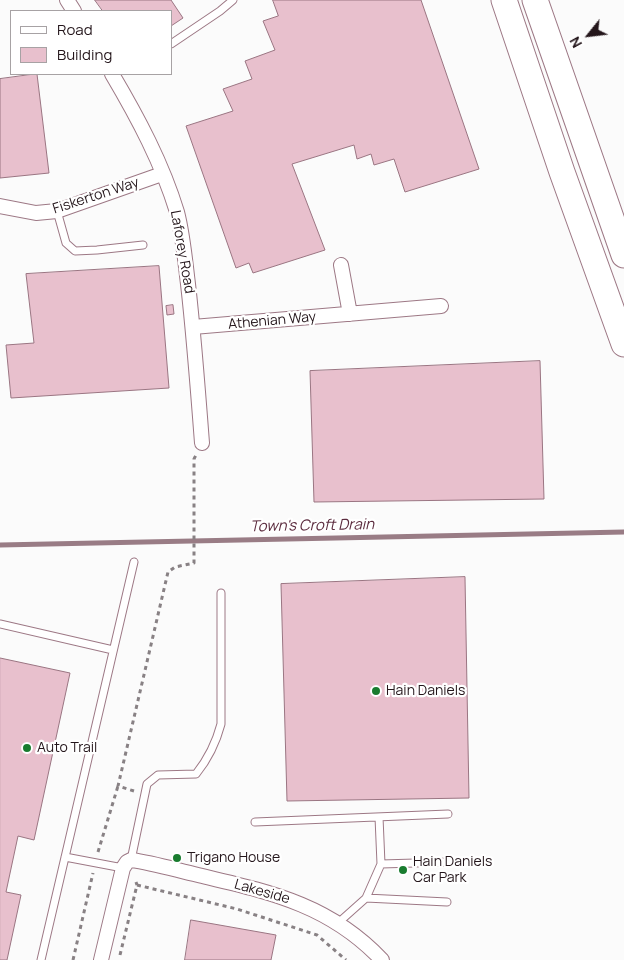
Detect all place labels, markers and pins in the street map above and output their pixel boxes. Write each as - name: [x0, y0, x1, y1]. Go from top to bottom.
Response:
- place label: Hain Daniels: [386, 683, 465, 699]
- marker: Hain Daniels: [370, 685, 382, 697]
- place label: Auto Trail: [37, 740, 97, 756]
- marker: Auto Trail: [21, 742, 33, 754]
- place label: Trigano House: [187, 850, 280, 866]
- marker: Trigano House: [171, 852, 183, 864]
- place label: Hain Daniels Car Park: [413, 854, 492, 886]
- marker: Hain Daniels Car Park: [397, 864, 409, 876]

